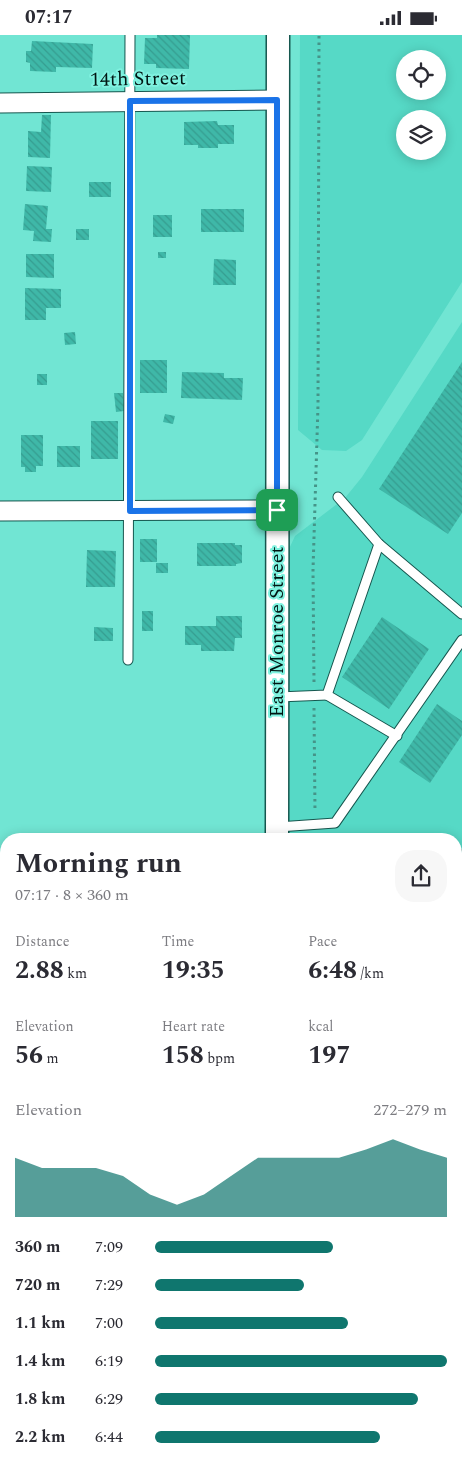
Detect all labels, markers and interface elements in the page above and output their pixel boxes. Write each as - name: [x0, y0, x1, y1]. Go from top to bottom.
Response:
- text: 07:17: [25, 3, 73, 32]
- map controls: [396, 50, 446, 160]
- button: locate: [396, 50, 446, 100]
- street label: 14th Street: [90, 63, 186, 95]
- button: layers: [396, 110, 446, 160]
- pin: [256, 489, 298, 531]
- icon: arrive: [263, 496, 291, 524]
- street label: East Monroe Street: [262, 547, 292, 717]
- text: Morning run: [15, 842, 182, 885]
- button: share: [395, 850, 447, 902]
- text: 07:17 · 8 × 360 m: [15, 883, 129, 907]
- text: Distance: [15, 931, 70, 952]
- text: Time: [162, 931, 194, 952]
- text: Pace: [308, 931, 337, 952]
- text: 2.88: [15, 952, 64, 990]
- text: 19:35: [162, 952, 224, 990]
- text: 6:48: [308, 952, 357, 990]
- text: km: [64, 963, 87, 984]
- text: /km: [357, 963, 384, 984]
- text: Elevation: [15, 1016, 74, 1037]
- text: Heart rate: [162, 1016, 225, 1037]
- text: kcal: [308, 1016, 333, 1037]
- text: 56: [15, 1037, 43, 1075]
- text: 158: [162, 1037, 204, 1075]
- text: 197: [308, 1037, 350, 1075]
- text: m: [43, 1048, 59, 1069]
- text: bpm: [204, 1048, 235, 1069]
- text: Elevation: [15, 1098, 82, 1122]
- text: 272–279 m: [373, 1098, 447, 1122]
- text: 360 m: [15, 1235, 60, 1259]
- text: 7:09: [95, 1235, 123, 1259]
- text: 720 m: [15, 1273, 60, 1297]
- text: 7:29: [95, 1273, 123, 1297]
- text: 1.1 km: [15, 1311, 65, 1335]
- text: 7:00: [95, 1311, 123, 1335]
- text: 1.4 km: [15, 1349, 65, 1373]
- text: 6:19: [95, 1349, 123, 1373]
- text: 1.8 km: [15, 1387, 65, 1411]
- text: 6:29: [95, 1387, 123, 1411]
- text: 2.2 km: [15, 1425, 65, 1449]
- text: 6:44: [95, 1425, 123, 1449]

